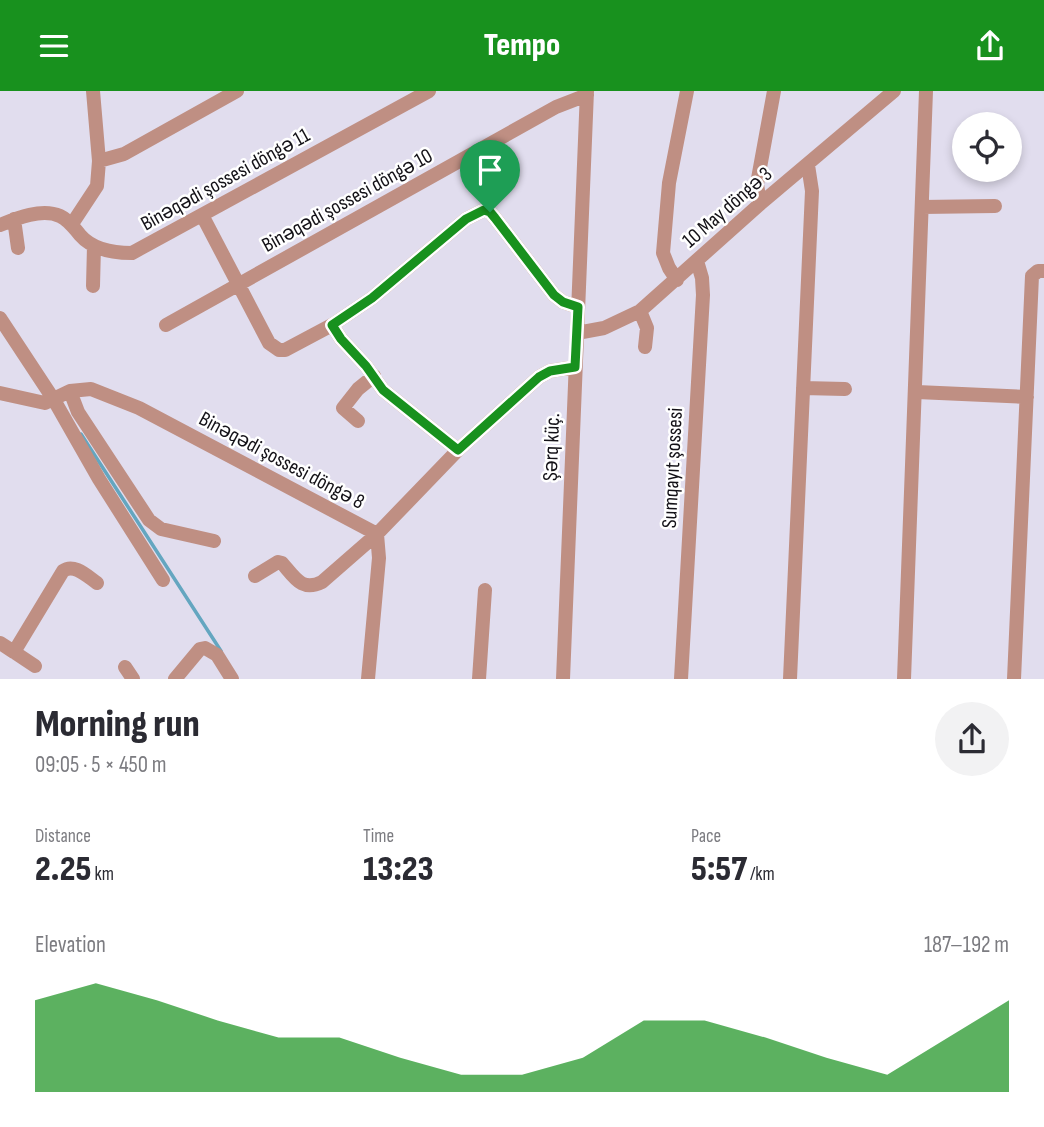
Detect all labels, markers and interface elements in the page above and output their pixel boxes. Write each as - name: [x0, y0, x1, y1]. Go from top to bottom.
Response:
- text: Tempo: [484, 26, 560, 65]
- icon: menu: [35, 27, 73, 65]
- icon: share: [971, 27, 1009, 65]
- map controls: [952, 112, 1022, 182]
- button: locate: [952, 112, 1022, 182]
- street label: Binəqədi şossesi döngə 11: [136, 122, 315, 236]
- pin: [460, 140, 520, 212]
- street label: Binəqədi şossesi döngə 10: [258, 143, 437, 258]
- icon: arrive: [471, 151, 509, 189]
- street label: 10 May döngə 3: [677, 162, 777, 253]
- street label: Binəqədi şossesi döngə 8: [195, 406, 369, 515]
- street label: Sumqayıt şossesi: [657, 407, 688, 529]
- street label: Şərq küç.: [538, 413, 565, 481]
- text: Morning run: [35, 702, 200, 747]
- button: share: [935, 702, 1009, 776]
- text: 09:05 · 5 × 450 m: [35, 751, 167, 779]
- text: Distance: [35, 825, 91, 848]
- text: Time: [363, 825, 394, 848]
- text: Pace: [691, 825, 721, 848]
- text: 2.25: [35, 848, 91, 891]
- text: 13:23: [363, 848, 434, 891]
- text: 5:57: [691, 848, 747, 891]
- text: km: [91, 863, 114, 886]
- text: /km: [747, 863, 775, 886]
- text: Elevation: [35, 931, 106, 959]
- text: 187–192 m: [924, 931, 1009, 959]

